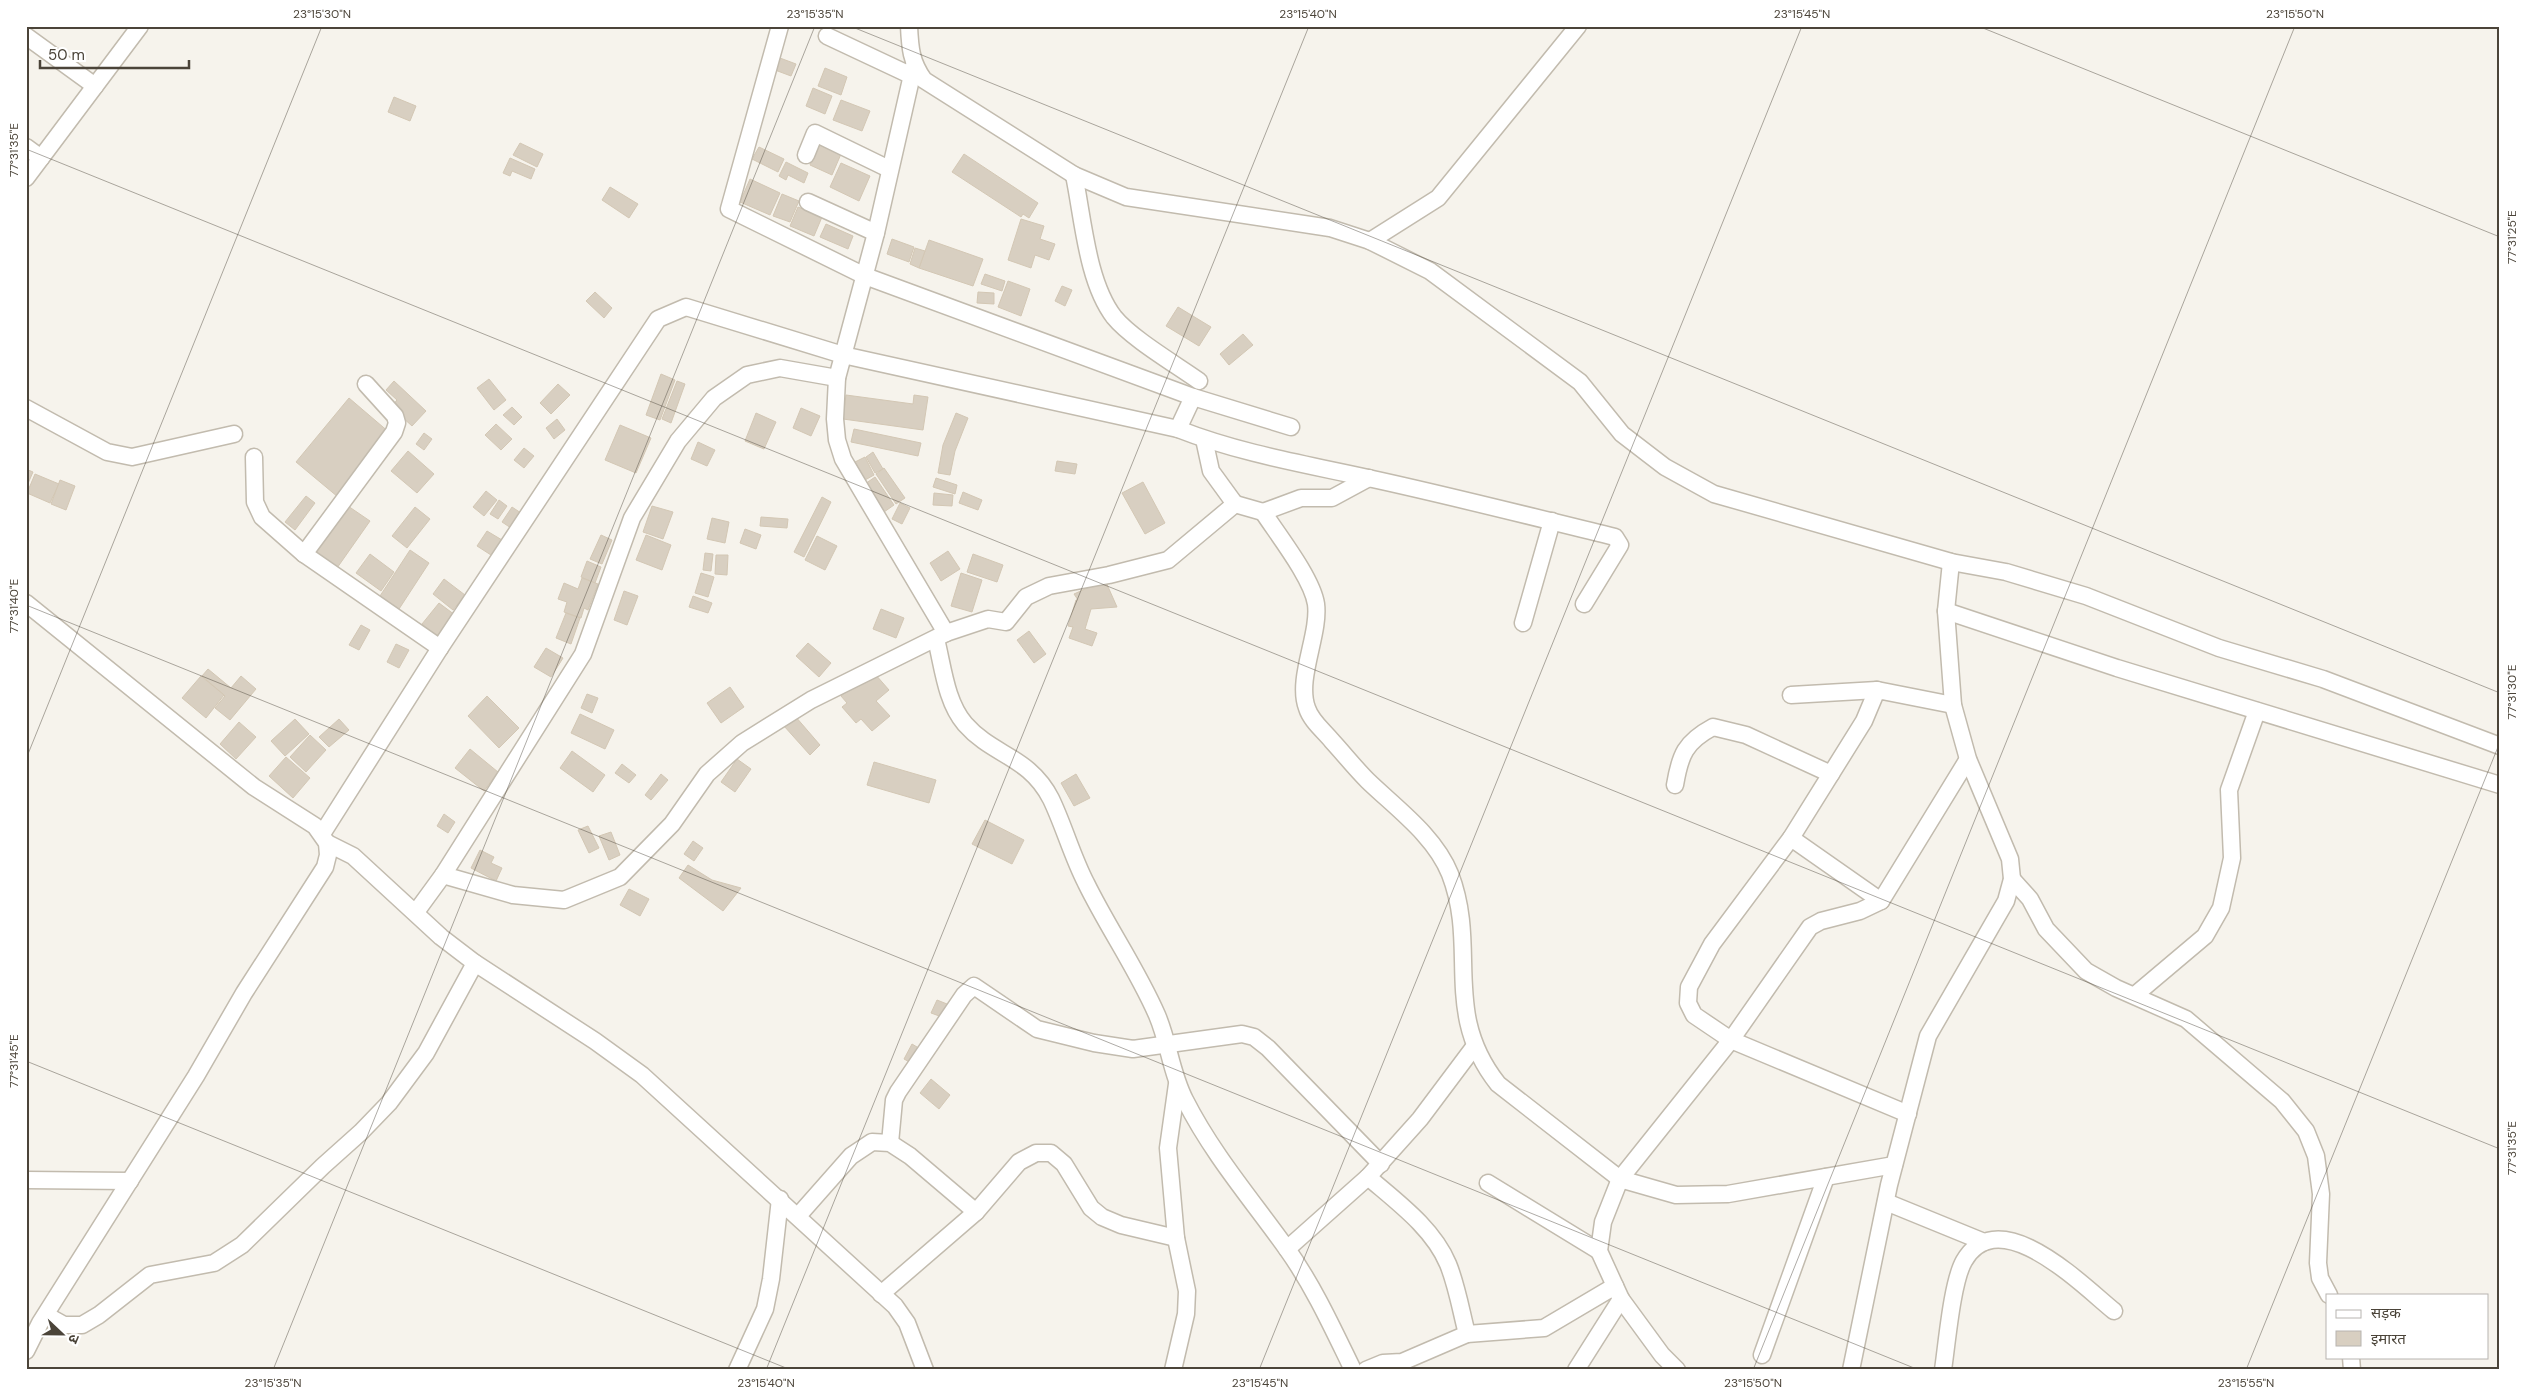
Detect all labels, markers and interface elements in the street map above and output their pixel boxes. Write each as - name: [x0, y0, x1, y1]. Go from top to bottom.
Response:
- text: 23°15'30"N: [293, 6, 351, 22]
- text: 23°15'35"N: [787, 6, 843, 22]
- text: 23°15'40"N: [1279, 6, 1337, 22]
- text: 23°15'45"N: [1774, 6, 1830, 22]
- text: 23°15'50"N: [2266, 6, 2324, 22]
- scale bar: [40, 38, 189, 70]
- text: 50 m: [48, 45, 85, 65]
- text: 77°31'35"E: [6, 123, 22, 177]
- text: 77°31'25"E: [2504, 210, 2520, 264]
- text: 77°31'40"E: [6, 578, 22, 633]
- text: 77°31'30"E: [2504, 664, 2520, 720]
- text: 77°31'45"E: [6, 1034, 22, 1088]
- text: 77°31'35"E: [2504, 1121, 2520, 1175]
- legend: [2326, 1294, 2488, 1358]
- text: सड़क: [2371, 1303, 2401, 1323]
- north arrow: [38, 1308, 88, 1358]
- text: इमारत: [2371, 1329, 2406, 1349]
- text: उ: [64, 1332, 84, 1347]
- text: 23°15'35"N: [245, 1375, 301, 1391]
- text: 23°15'40"N: [737, 1375, 795, 1391]
- text: 23°15'45"N: [1232, 1375, 1288, 1391]
- text: 23°15'50"N: [1724, 1375, 1782, 1391]
- text: 23°15'55"N: [2218, 1375, 2274, 1391]

